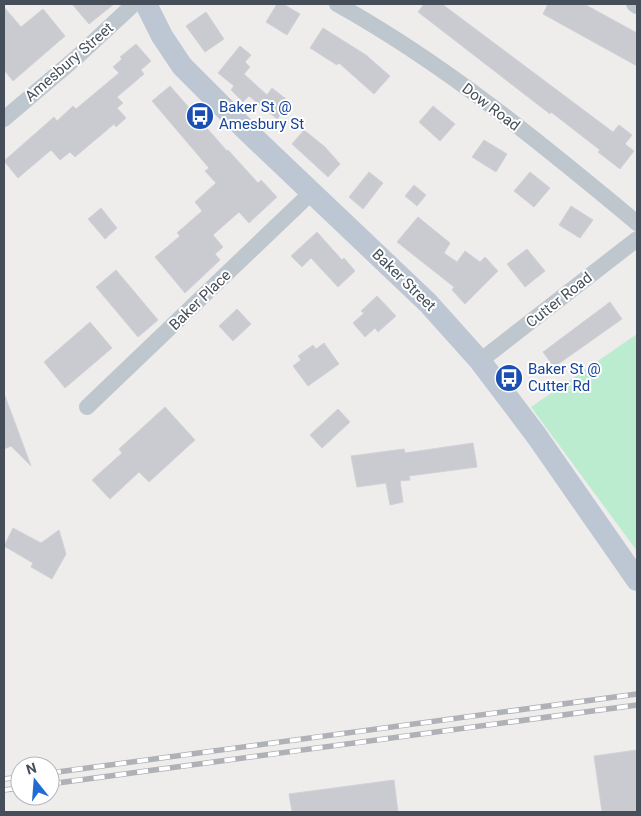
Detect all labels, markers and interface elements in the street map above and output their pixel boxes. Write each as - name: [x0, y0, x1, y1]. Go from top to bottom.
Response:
- street label: Amesbury Street: [21, 19, 117, 105]
- street label: Dow Road: [459, 79, 523, 135]
- place label: Baker St @ Amesbury St: [219, 98, 304, 133]
- bus stop icon: Baker St @ Amesbury St: [185, 101, 215, 131]
- street label: Baker Street: [369, 245, 440, 315]
- street label: Baker Place: [165, 266, 235, 334]
- street label: Cutter Road: [522, 269, 596, 331]
- place label: Baker St @ Cutter Rd: [528, 360, 601, 395]
- bus stop icon: Baker St @ Cutter Rd: [494, 363, 524, 393]
- north arrow: [10, 756, 60, 806]
- text: N: [24, 759, 38, 778]

